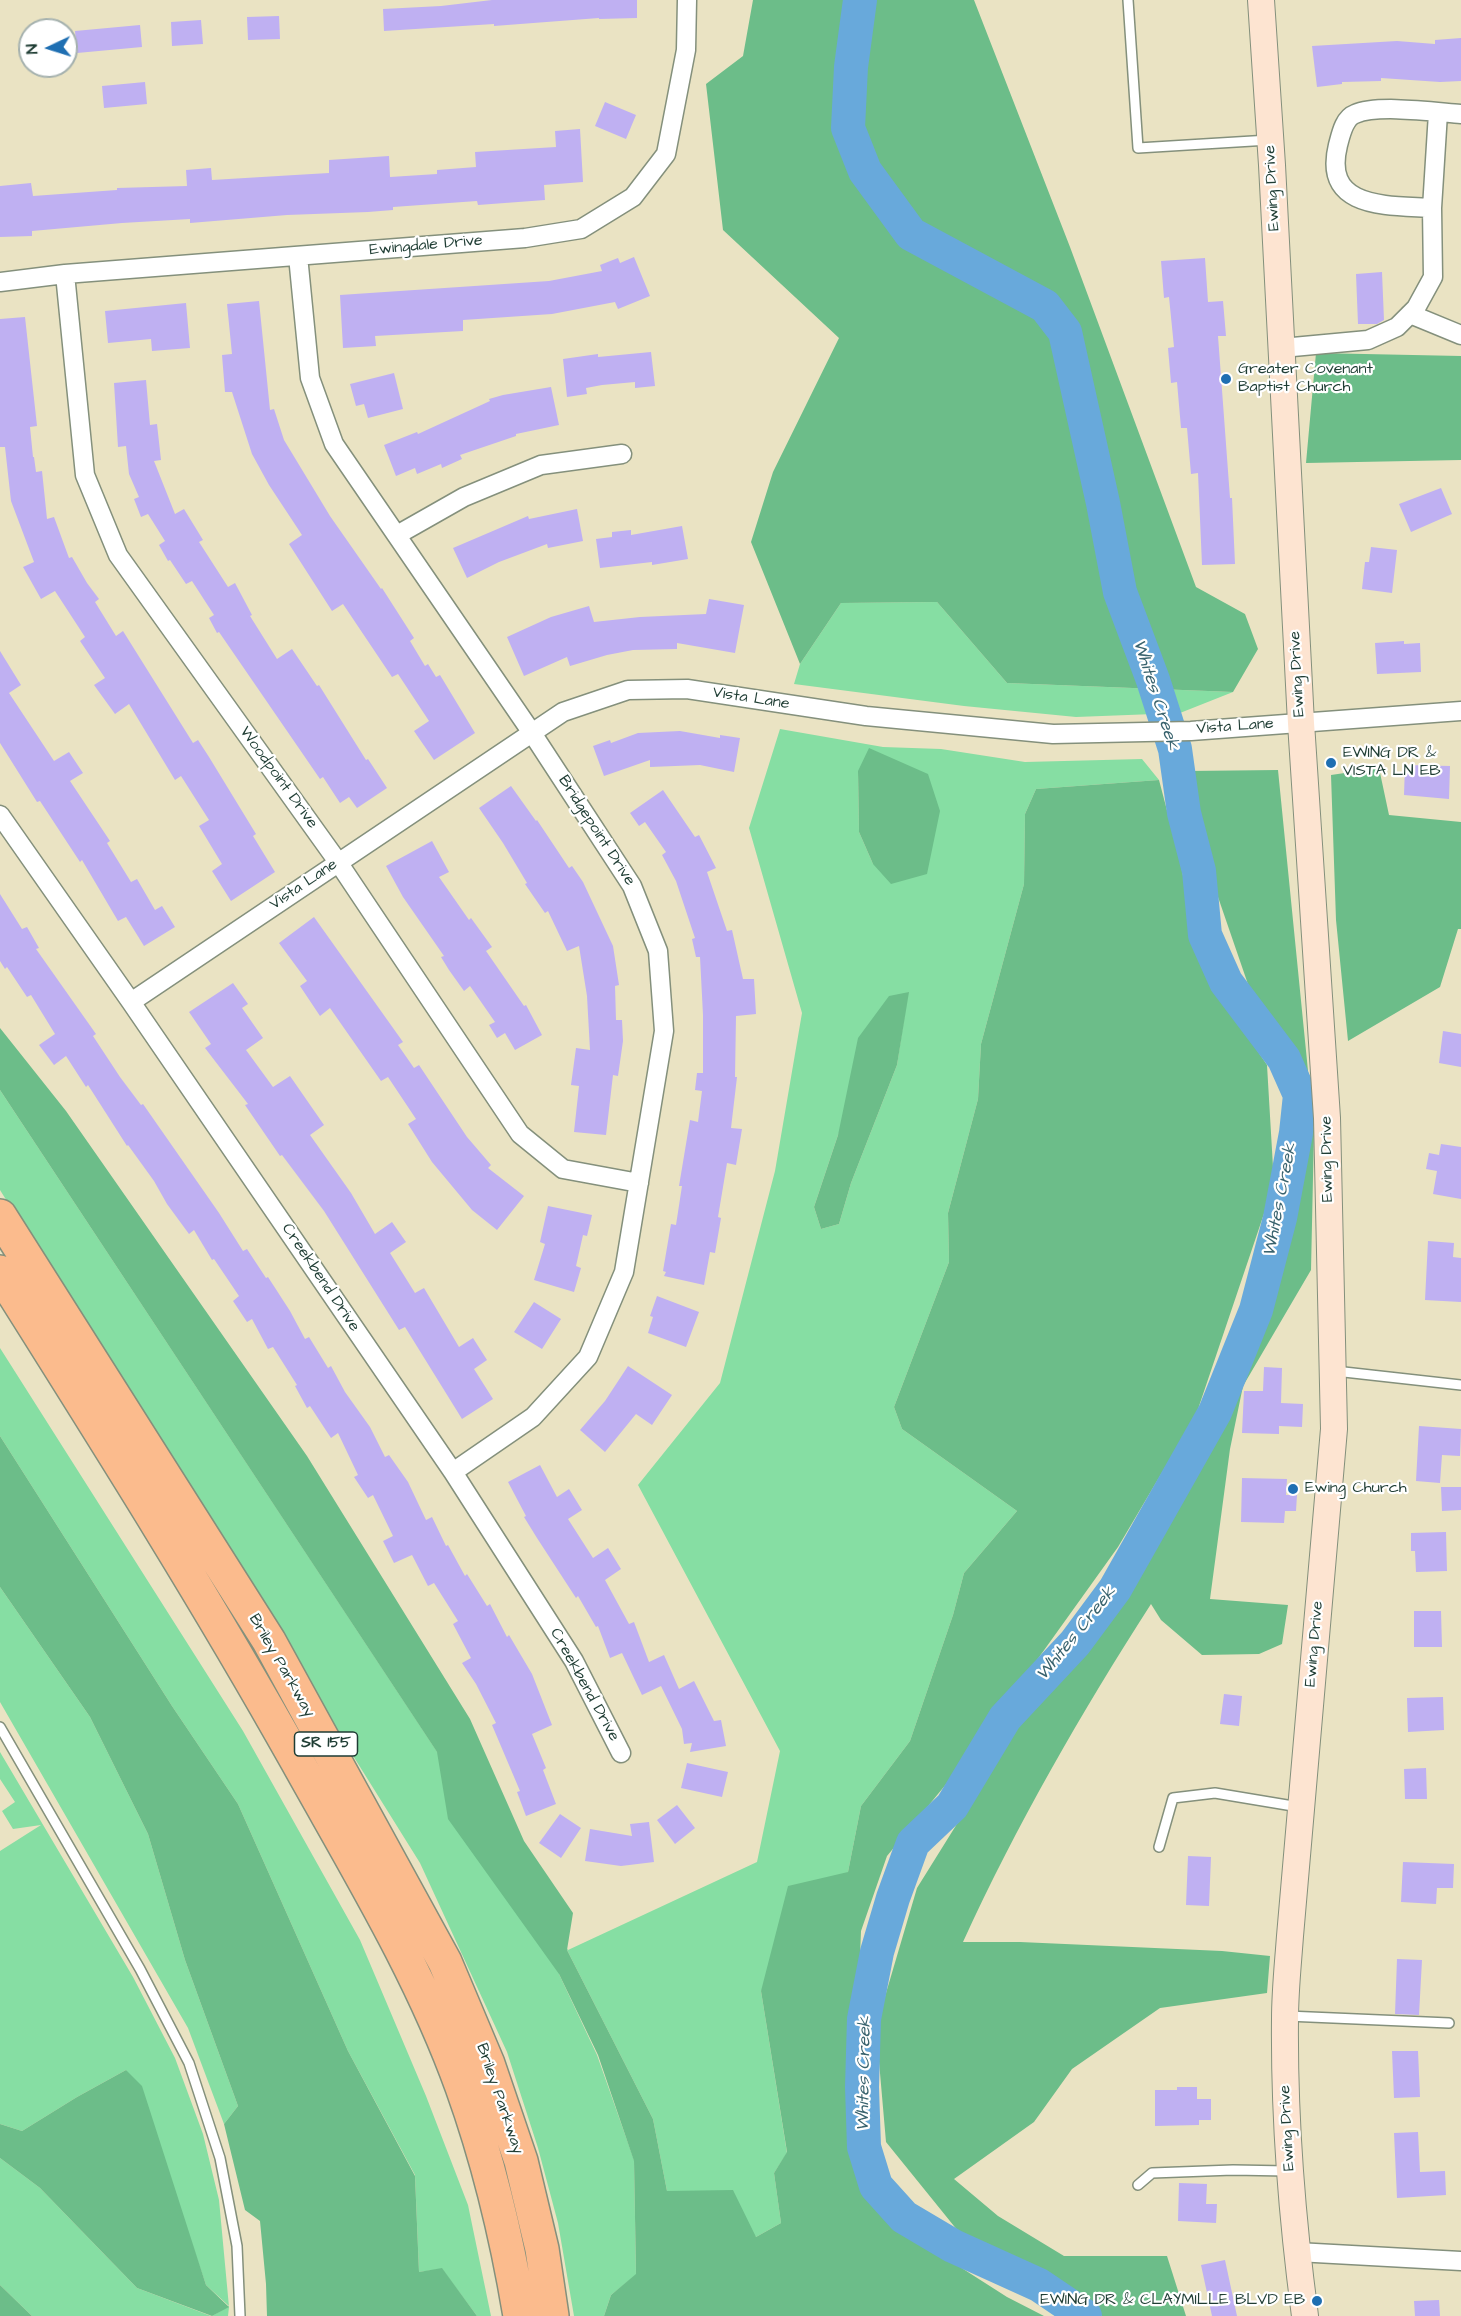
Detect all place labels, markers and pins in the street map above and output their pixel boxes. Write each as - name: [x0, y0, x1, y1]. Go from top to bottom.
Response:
- place label: Greater Covenant Baptist Church: [1238, 360, 1373, 398]
- marker: Greater Covenant Baptist Church: [1219, 372, 1233, 386]
- place label: EWING DR & VISTA LN EB: [1343, 744, 1441, 782]
- marker: EWING DR & VISTA LN EB: [1324, 756, 1338, 770]
- place label: Ewing Church: [1305, 1479, 1407, 1499]
- marker: Ewing Church: [1286, 1482, 1300, 1496]
- place label: EWING DR & CLAYMILLE BLVD EB: [1040, 2291, 1305, 2311]
- marker: EWING DR & CLAYMILLE BLVD EB: [1310, 2294, 1324, 2308]

